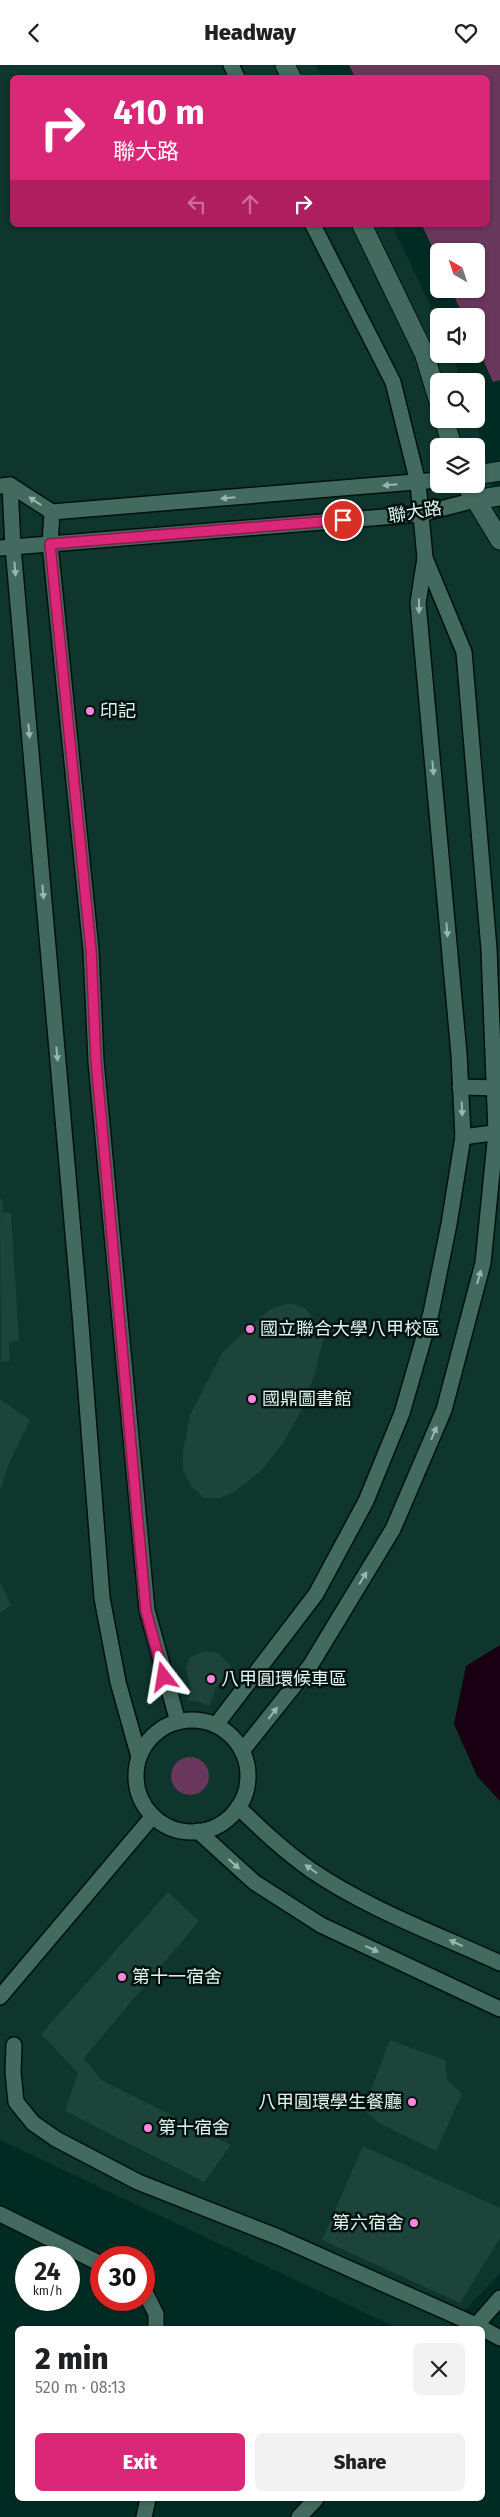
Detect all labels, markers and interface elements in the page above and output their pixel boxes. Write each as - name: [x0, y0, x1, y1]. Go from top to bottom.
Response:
- icon: back: [20, 19, 48, 47]
- text: Headway: [204, 19, 296, 46]
- icon: heart: [452, 19, 480, 47]
- text: 410 m: [113, 91, 205, 133]
- icon: right: [30, 95, 95, 160]
- text: 聯大路: [113, 138, 179, 165]
- icon: left: [183, 190, 211, 218]
- icon: ahead: [236, 190, 264, 218]
- icon: right: [289, 190, 317, 218]
- north arrow: [430, 243, 485, 297]
- map controls: [430, 243, 485, 493]
- button: sound: [430, 308, 485, 363]
- button: search: [430, 373, 485, 428]
- button: layers: [430, 438, 485, 493]
- one-way arrow: [382, 481, 398, 489]
- one-way arrow: [220, 494, 236, 502]
- one-way arrow: [28, 496, 41, 506]
- street label: 聯大路: [387, 497, 443, 527]
- pin: [322, 499, 364, 541]
- icon: arrive: [329, 506, 357, 534]
- one-way arrow: [11, 561, 19, 577]
- one-way arrow: [415, 598, 423, 614]
- place label: 印記: [100, 700, 136, 722]
- marker: 印記: [84, 705, 96, 717]
- one-way arrow: [25, 723, 33, 739]
- one-way arrow: [429, 760, 437, 776]
- one-way arrow: [39, 885, 47, 901]
- one-way arrow: [444, 922, 452, 938]
- one-way arrow: [54, 1047, 62, 1063]
- one-way arrow: [458, 1101, 466, 1117]
- one-way arrow: [475, 1269, 483, 1284]
- place label: 國立聯合大學八甲校區: [260, 1318, 440, 1340]
- marker: 國立聯合大學八甲校區: [244, 1323, 256, 1335]
- place label: 國鼎圖書館: [262, 1388, 352, 1410]
- marker: 國鼎圖書館: [246, 1393, 258, 1405]
- one-way arrow: [431, 1426, 439, 1440]
- one-way arrow: [358, 1572, 368, 1585]
- position arrow: [137, 1650, 189, 1702]
- place label: 八甲圓環候車區: [221, 1668, 347, 1690]
- marker: 八甲圓環候車區: [205, 1673, 217, 1685]
- one-way arrow: [267, 1707, 278, 1720]
- one-way arrow: [228, 1858, 240, 1870]
- one-way arrow: [304, 1864, 318, 1874]
- one-way arrow: [449, 1939, 463, 1947]
- one-way arrow: [364, 1945, 379, 1953]
- place label: 第十一宿舍: [132, 1966, 222, 1988]
- marker: 第十一宿舍: [116, 1971, 128, 1983]
- place label: 八甲圓環學生餐廳: [258, 2091, 402, 2113]
- marker: 八甲圓環學生餐廳: [406, 2096, 418, 2108]
- place label: 第十宿舍: [158, 2117, 230, 2139]
- marker: 第十宿舍: [142, 2122, 154, 2134]
- place label: 第六宿舍: [332, 2212, 404, 2234]
- marker: 第六宿舍: [408, 2217, 420, 2229]
- speed limit sign: 30: [90, 2246, 155, 2311]
- text: 24: [34, 2257, 61, 2287]
- text: km/h: [33, 2284, 62, 2298]
- text: 2 min: [35, 2341, 108, 2377]
- button: close: [413, 2343, 465, 2395]
- text: 520 m · 08:13: [35, 2378, 126, 2397]
- button: Exit: [35, 2433, 245, 2491]
- button: Share: [255, 2433, 465, 2491]

